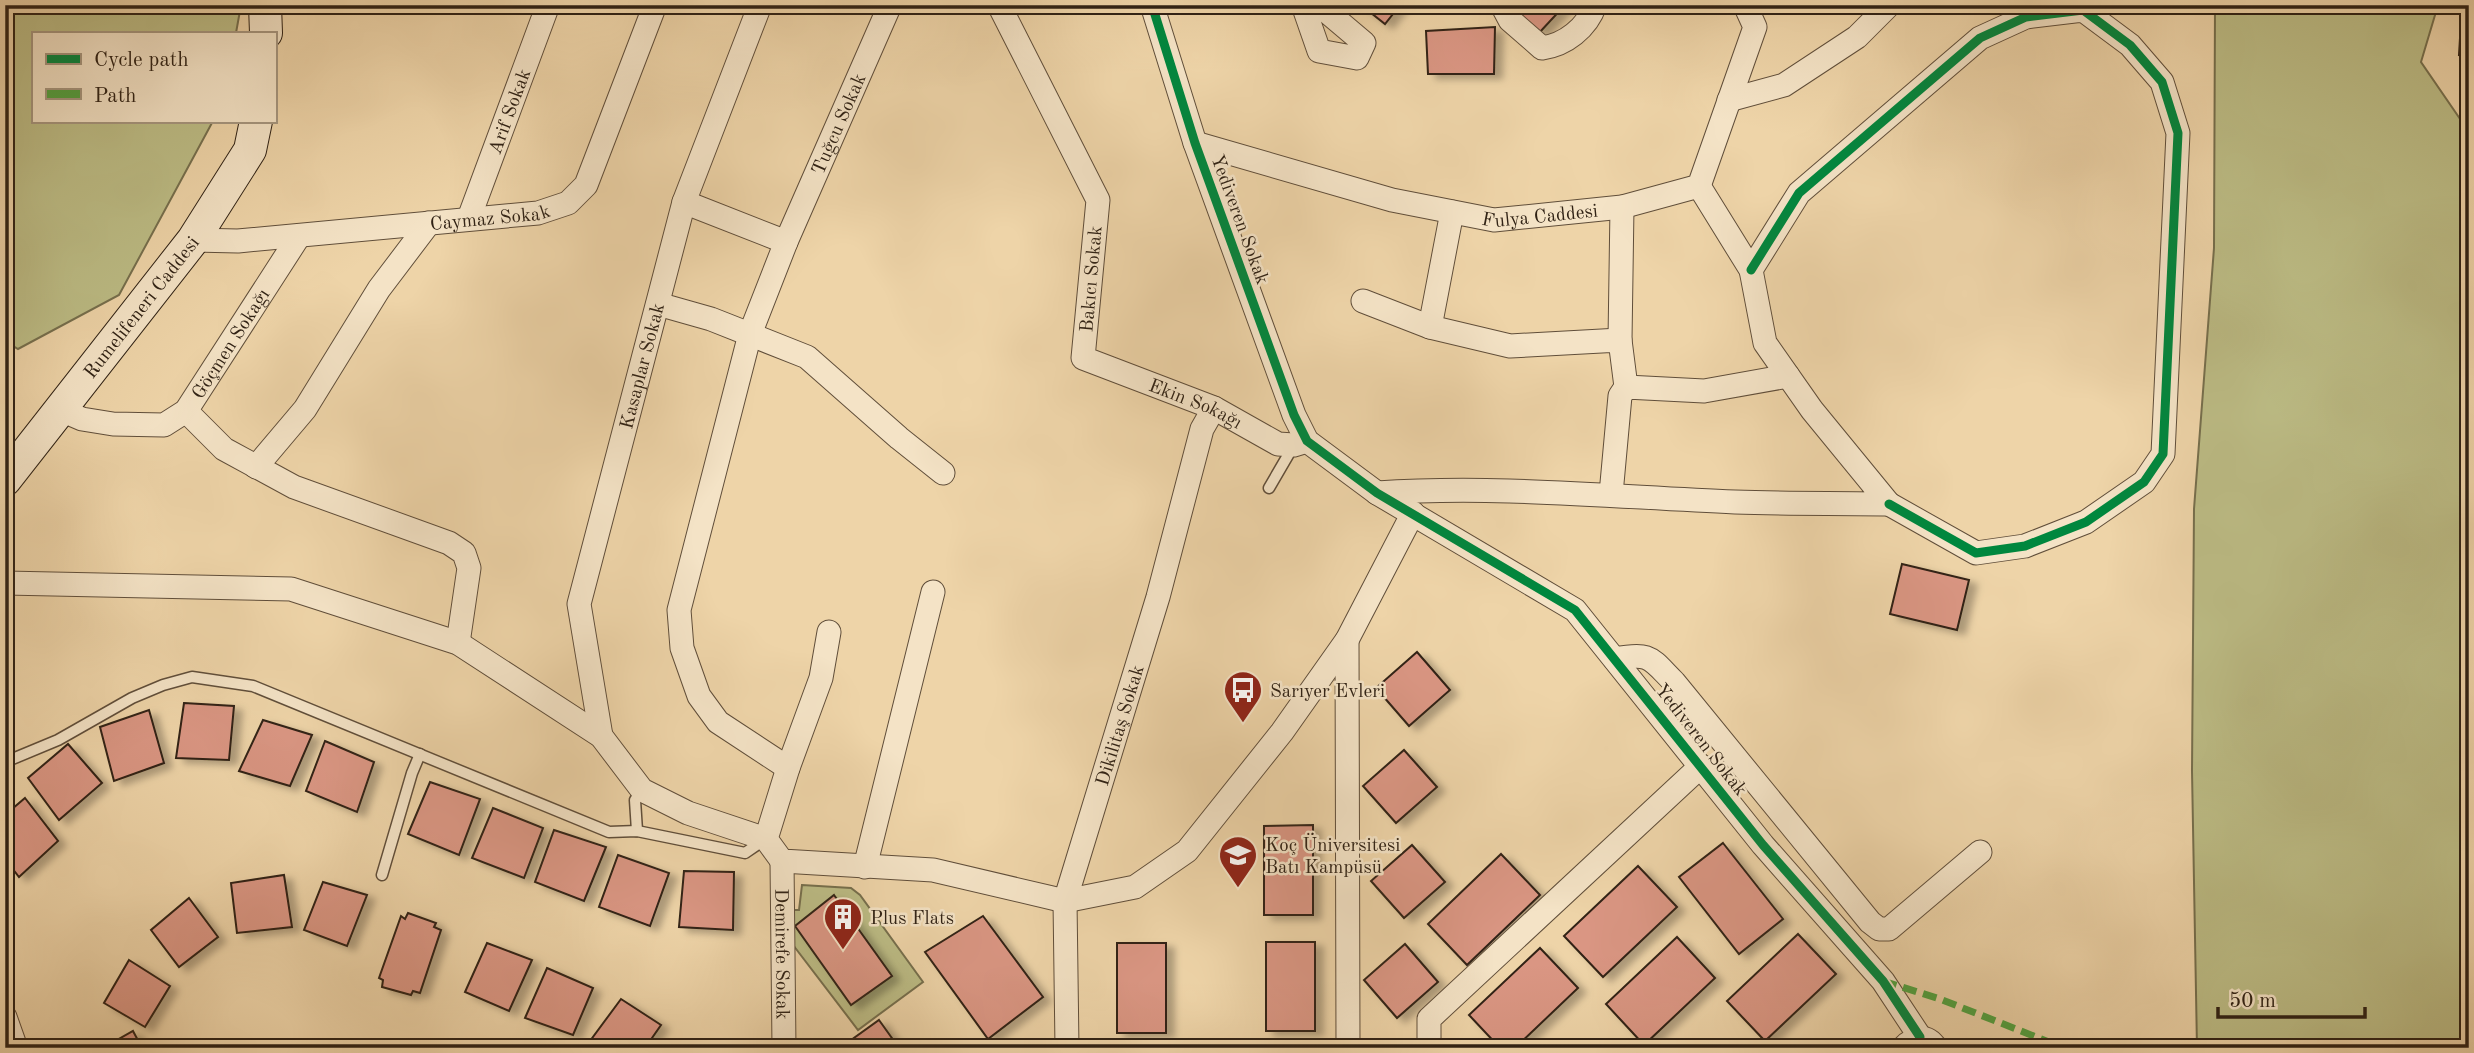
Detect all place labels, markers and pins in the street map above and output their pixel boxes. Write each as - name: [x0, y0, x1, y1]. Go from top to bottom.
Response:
- bus stop icon: Sarıyer Evleri: [1222, 669, 1264, 724]
- place label: Sarıyer Evleri: [1270, 683, 1385, 702]
- place label: Koç Üniversitesi Batı Kampüsü: [1265, 833, 1400, 878]
- school or university icon: Koç Üniversitesi Batı Kampüsü: [1217, 834, 1259, 889]
- building icon: Plus Flats: [822, 896, 864, 951]
- place label: Plus Flats: [870, 910, 954, 929]

